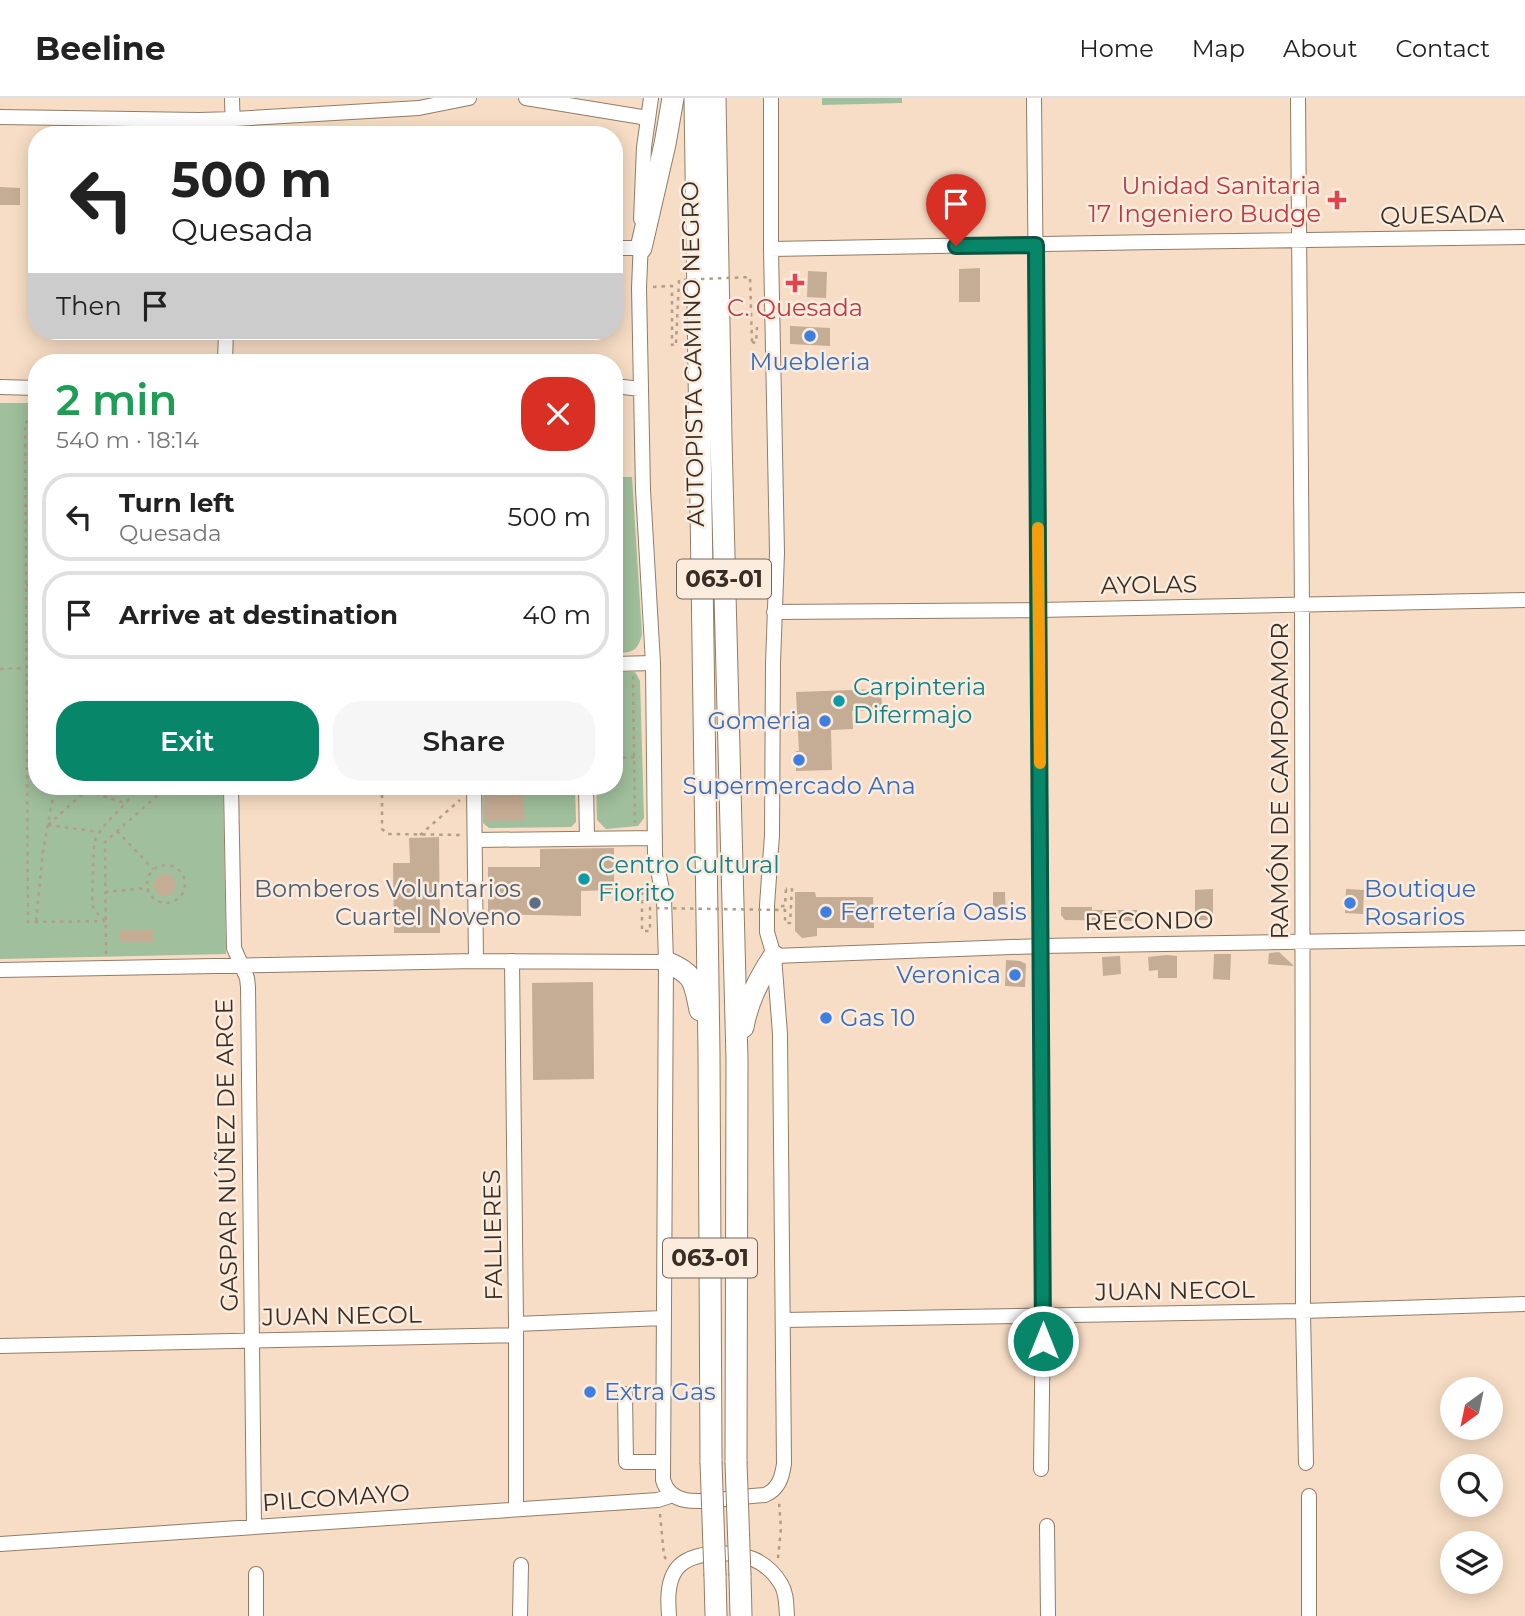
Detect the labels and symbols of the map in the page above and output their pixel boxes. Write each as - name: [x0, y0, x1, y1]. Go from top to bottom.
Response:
- place label: Unidad Sanitaria 17 Ingeniero Budge: [1088, 171, 1321, 228]
- pin: [926, 174, 986, 246]
- street label: AUTOPISTA CAMINO NEGRO: [675, 181, 710, 527]
- marker: Unidad Sanitaria 17 Ingeniero Budge: [1327, 190, 1347, 210]
- street label: QUESADA: [1380, 199, 1505, 230]
- marker: C. Quesada: [787, 275, 803, 291]
- place label: C. Quesada: [727, 293, 863, 322]
- marker: Muebleria: [802, 328, 818, 344]
- place label: Muebleria: [750, 347, 870, 376]
- road number: 063-01: [677, 559, 771, 598]
- street label: AYOLAS: [1100, 569, 1198, 600]
- street label: RAMÓN DE CAMPOAMOR: [1265, 622, 1294, 940]
- place label: Carpinteria Difermajo: [853, 672, 986, 729]
- marker: Carpinteria Difermajo: [831, 693, 847, 709]
- place label: Gomeria: [707, 706, 811, 735]
- marker: Gomeria: [817, 713, 833, 729]
- marker: Supermercado Ana: [791, 752, 807, 768]
- place label: Supermercado Ana: [682, 771, 916, 800]
- place label: Centro Cultural Fiorito: [598, 850, 780, 907]
- marker: Centro Cultural Fiorito: [576, 871, 592, 887]
- place label: Bomberos Voluntarios Cuartel Noveno: [254, 874, 521, 931]
- place label: Boutique Rosarios: [1364, 874, 1476, 931]
- marker: Bomberos Voluntarios Cuartel Noveno: [527, 895, 543, 911]
- marker: Boutique Rosarios: [1342, 895, 1358, 911]
- place label: Ferretería Oasis: [840, 897, 1027, 926]
- marker: Ferretería Oasis: [818, 904, 834, 920]
- street label: RECONDO: [1084, 905, 1214, 936]
- place label: Veronica: [896, 960, 1001, 989]
- marker: Veronica: [1007, 967, 1023, 983]
- street label: GASPAR NÚÑEZ DE ARCE: [209, 998, 244, 1312]
- place label: Gas 10: [840, 1003, 915, 1032]
- marker: Gas 10: [818, 1010, 834, 1026]
- street label: FALLIERES: [477, 1169, 508, 1301]
- road number: 063-01: [663, 1238, 757, 1278]
- street label: JUAN NECOL: [1094, 1275, 1255, 1306]
- street label: JUAN NECOL: [261, 1300, 422, 1331]
- position arrow: [1006, 1304, 1080, 1378]
- place label: Extra Gas: [604, 1377, 716, 1406]
- north arrow: [1440, 1377, 1503, 1440]
- marker: Extra Gas: [582, 1384, 598, 1400]
- street label: PILCOMAYO: [261, 1478, 411, 1517]

